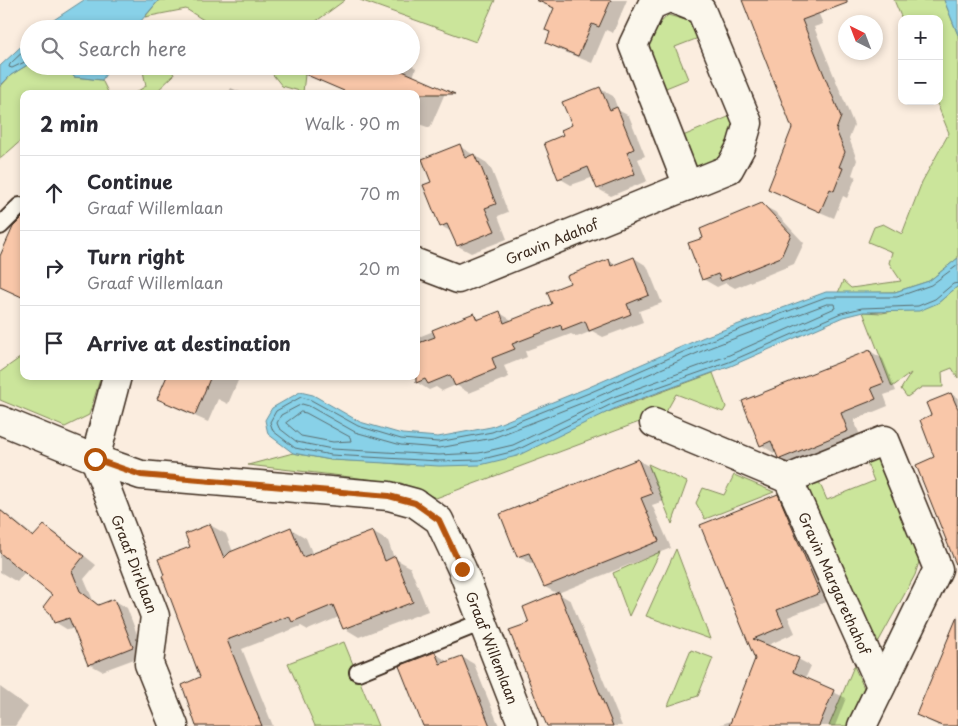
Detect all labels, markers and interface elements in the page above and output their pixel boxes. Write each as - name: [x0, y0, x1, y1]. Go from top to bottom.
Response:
- north arrow: [838, 15, 883, 60]
- map controls: [898, 15, 943, 105]
- button: +: [898, 15, 943, 60]
- search box: [20, 20, 420, 75]
- icon: search: [38, 34, 66, 62]
- text: Search here: [78, 34, 187, 62]
- button: −: [898, 60, 943, 105]
- text: 2 min: [40, 107, 99, 139]
- text: Walk · 90 m: [305, 111, 400, 135]
- text: Continue: [87, 167, 173, 195]
- icon: ahead: [40, 179, 68, 207]
- text: 70 m: [360, 181, 400, 205]
- text: Graaf Willemlaan: [87, 195, 223, 219]
- street label: Gravin Adahof: [502, 212, 603, 269]
- text: Turn right: [87, 242, 185, 270]
- icon: right: [40, 254, 68, 282]
- text: 20 m: [359, 256, 400, 280]
- text: Graaf Willemlaan: [87, 270, 223, 294]
- icon: arrive: [40, 329, 68, 357]
- text: Arrive at destination: [87, 329, 291, 357]
- route start: [84, 448, 107, 471]
- street label: Gravin Margarethahof: [794, 508, 877, 659]
- street label: Graaf Dirklaan: [107, 511, 163, 616]
- route end: [451, 558, 474, 581]
- street label: Graaf Willemlaan: [461, 588, 524, 707]

